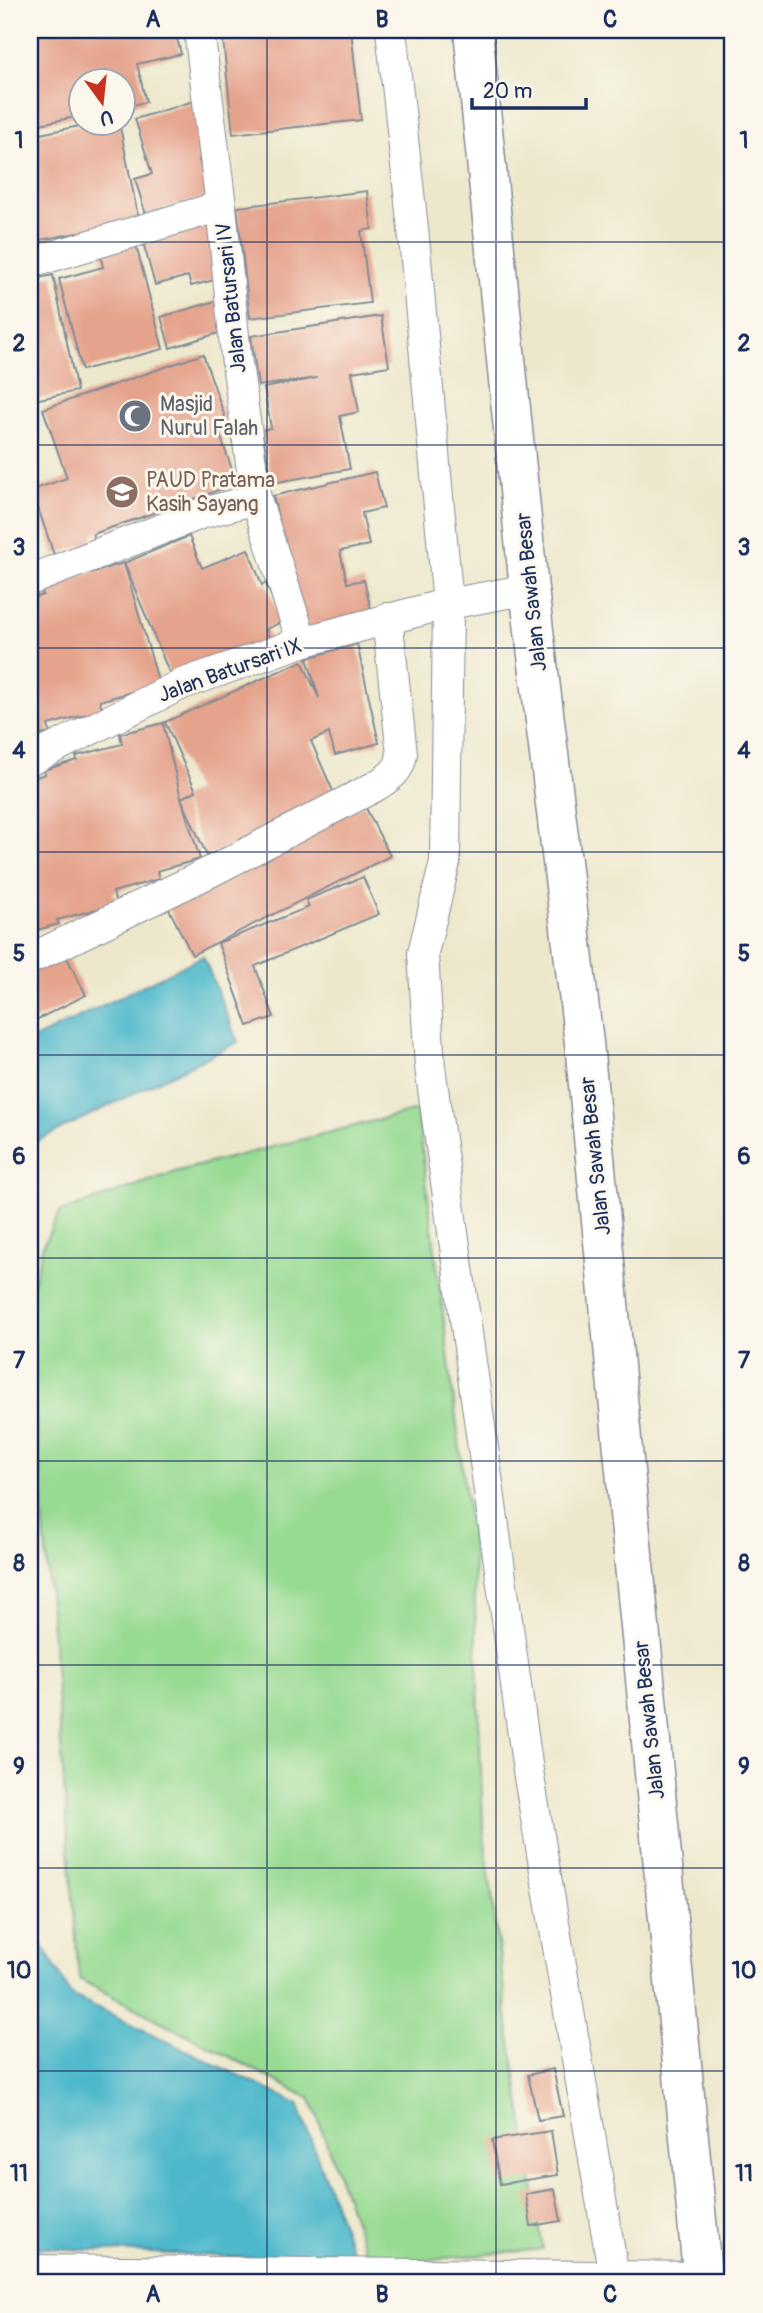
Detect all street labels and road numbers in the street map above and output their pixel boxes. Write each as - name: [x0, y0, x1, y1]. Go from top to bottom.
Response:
- street label: Jalan Batursari IV: [210, 221, 253, 375]
- street label: Jalan Sawah Besar: [510, 511, 553, 673]
- street label: Jalan Batursari IX: [155, 632, 306, 709]
- street label: Jalan Sawah Besar: [574, 1075, 617, 1237]
- street label: Jalan Sawah Besar: [628, 1639, 671, 1801]

